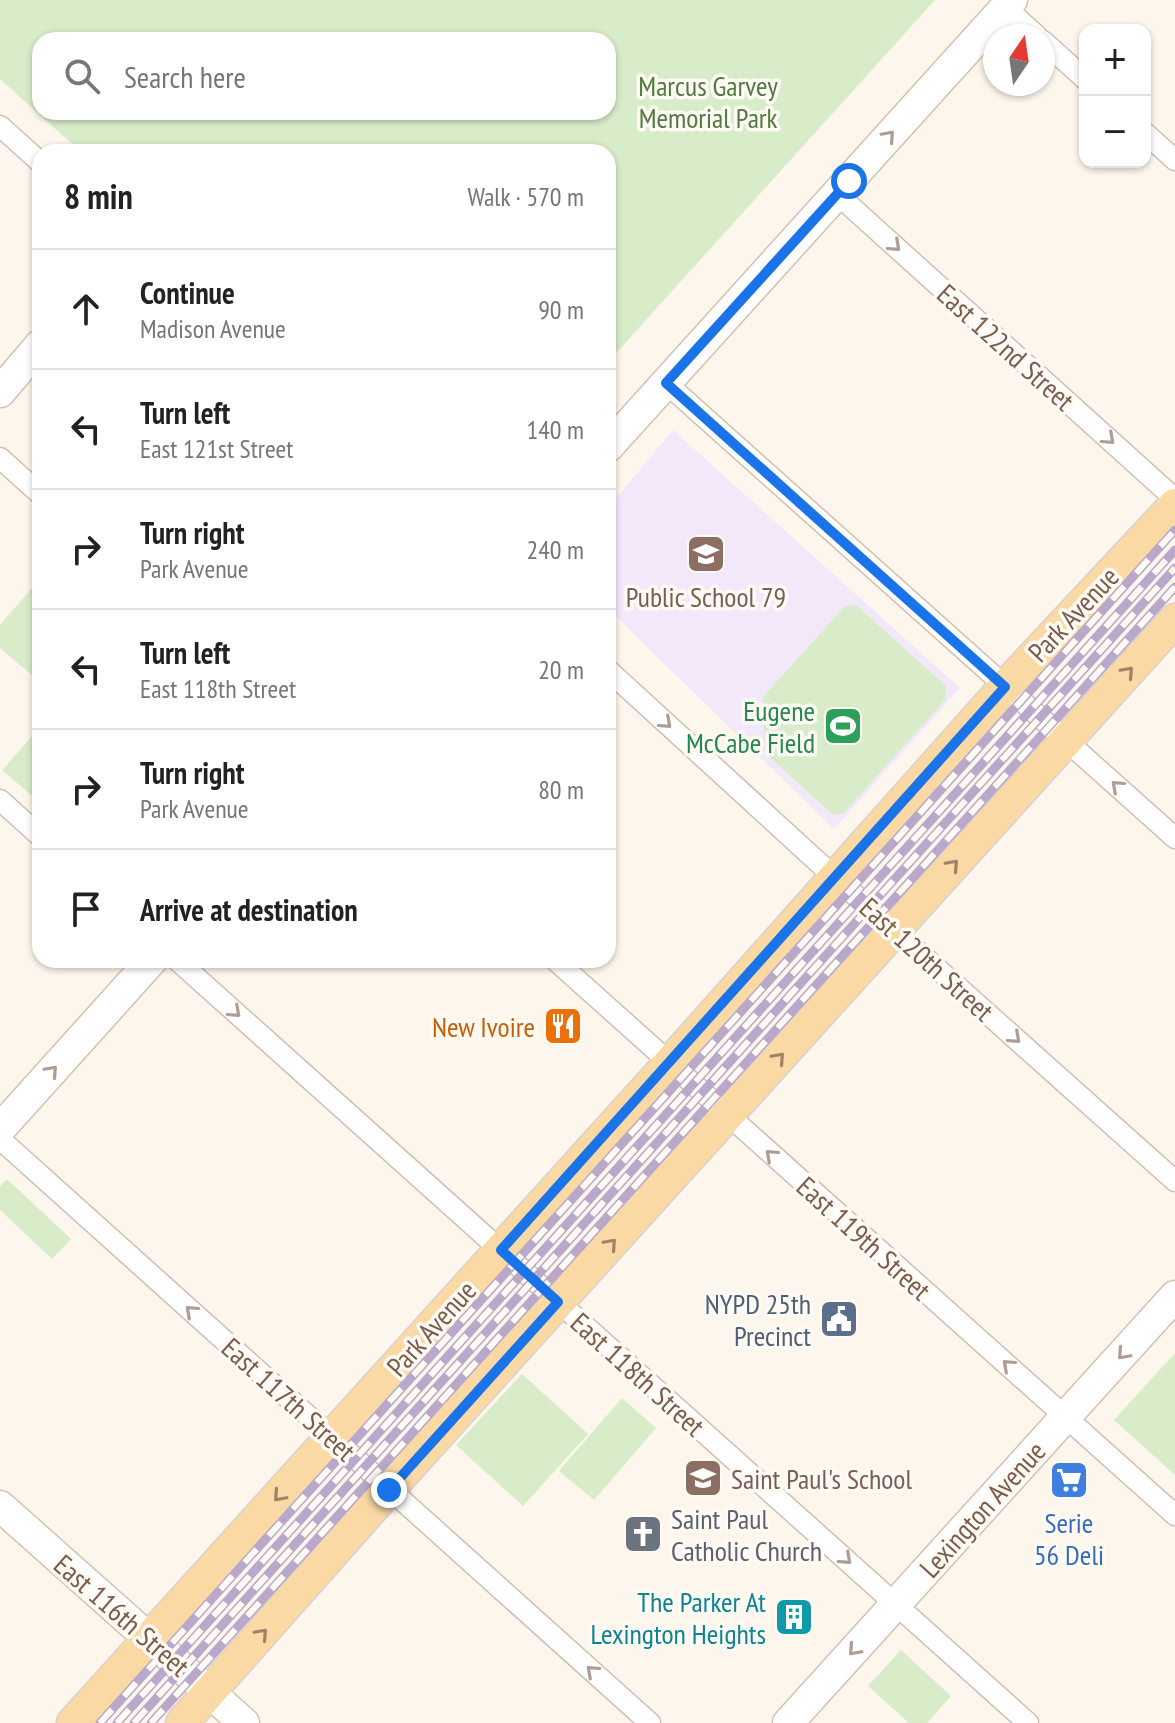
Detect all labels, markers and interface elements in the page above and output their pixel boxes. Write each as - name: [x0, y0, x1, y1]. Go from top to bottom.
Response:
- north arrow: [983, 24, 1055, 96]
- map controls: [1079, 24, 1151, 168]
- button: +: [1079, 24, 1151, 96]
- search box: [32, 32, 616, 120]
- icon: search: [60, 54, 104, 98]
- text: Search here: [124, 57, 246, 96]
- park label: Marcus Garvey Memorial Park: [638, 67, 778, 136]
- button: −: [1079, 96, 1151, 168]
- one-way arrow: [879, 131, 893, 146]
- route start: [831, 163, 867, 199]
- text: 8 min: [64, 174, 133, 218]
- text: Walk · 570 m: [467, 180, 584, 213]
- one-way arrow: [885, 237, 900, 251]
- text: Continue: [140, 273, 235, 312]
- street label: East 122nd Street: [930, 276, 1083, 419]
- icon: ahead: [64, 287, 108, 331]
- text: 90 m: [538, 293, 584, 326]
- text: Madison Avenue: [140, 312, 286, 345]
- text: Turn left: [140, 393, 230, 432]
- icon: left: [64, 407, 108, 451]
- text: 140 m: [526, 413, 584, 446]
- one-way arrow: [1099, 429, 1114, 444]
- text: East 121st Street: [140, 432, 293, 465]
- text: Turn right: [140, 513, 244, 552]
- icon: right: [64, 527, 108, 571]
- text: 240 m: [526, 533, 584, 566]
- school or university icon: Public School 79: [685, 533, 727, 575]
- text: Park Avenue: [140, 552, 249, 585]
- street label: Park Avenue: [1020, 559, 1126, 669]
- place label: Public School 79: [626, 578, 786, 615]
- text: Turn left: [140, 633, 230, 672]
- icon: left: [64, 647, 108, 691]
- text: 20 m: [538, 653, 584, 686]
- one-way arrow: [1118, 667, 1132, 682]
- text: East 118th Street: [140, 672, 296, 705]
- place label: Eugene McCabe Field: [686, 692, 815, 761]
- sports icon: Eugene McCabe Field: [822, 705, 864, 747]
- one-way arrow: [656, 713, 671, 728]
- text: Turn right: [140, 753, 244, 792]
- icon: right: [64, 767, 108, 811]
- text: 80 m: [538, 773, 584, 806]
- one-way arrow: [1111, 782, 1126, 796]
- text: Park Avenue: [140, 792, 249, 825]
- one-way arrow: [944, 860, 959, 874]
- icon: arrive: [64, 887, 108, 931]
- street label: East 120th Street: [852, 889, 1002, 1029]
- text: Arrive at destination: [140, 890, 358, 929]
- one-way arrow: [225, 1003, 240, 1017]
- restaurant icon: New Ivoire: [542, 1005, 584, 1047]
- place label: New Ivoire: [432, 1008, 535, 1045]
- one-way arrow: [1006, 1028, 1021, 1043]
- one-way arrow: [770, 1053, 784, 1068]
- one-way arrow: [43, 1066, 57, 1081]
- one-way arrow: [766, 1151, 781, 1165]
- street label: East 119th Street: [789, 1168, 939, 1308]
- one-way arrow: [601, 1239, 615, 1254]
- street label: Park Avenue: [378, 1272, 484, 1384]
- place label: NYPD 25th Precinct: [705, 1285, 811, 1354]
- public building icon: NYPD 25th Precinct: [818, 1298, 860, 1340]
- street label: East 118th Street: [563, 1304, 713, 1444]
- one-way arrow: [185, 1306, 200, 1321]
- street label: East 117th Street: [214, 1329, 364, 1469]
- one-way arrow: [1118, 1344, 1132, 1359]
- one-way arrow: [1002, 1360, 1017, 1375]
- street label: Lexington Avenue: [911, 1433, 1053, 1585]
- school or university icon: Saint Paul's School: [682, 1457, 724, 1499]
- supermarket icon: Serie 56 Deli: [1048, 1459, 1090, 1501]
- place label: Saint Paul's School: [731, 1460, 912, 1497]
- route end: [371, 1472, 407, 1508]
- one-way arrow: [274, 1487, 289, 1501]
- place label: Saint Paul Catholic Church: [671, 1500, 822, 1569]
- place label: Serie 56 Deli: [1034, 1504, 1104, 1573]
- church icon: Saint Paul Catholic Church: [622, 1513, 664, 1555]
- street label: East 116th Street: [46, 1546, 198, 1684]
- one-way arrow: [836, 1549, 851, 1564]
- place label: The Parker At Lexington Heights: [591, 1583, 766, 1652]
- building icon: The Parker At Lexington Heights: [773, 1596, 815, 1638]
- one-way arrow: [252, 1628, 266, 1643]
- one-way arrow: [850, 1641, 864, 1656]
- one-way arrow: [586, 1666, 601, 1681]

